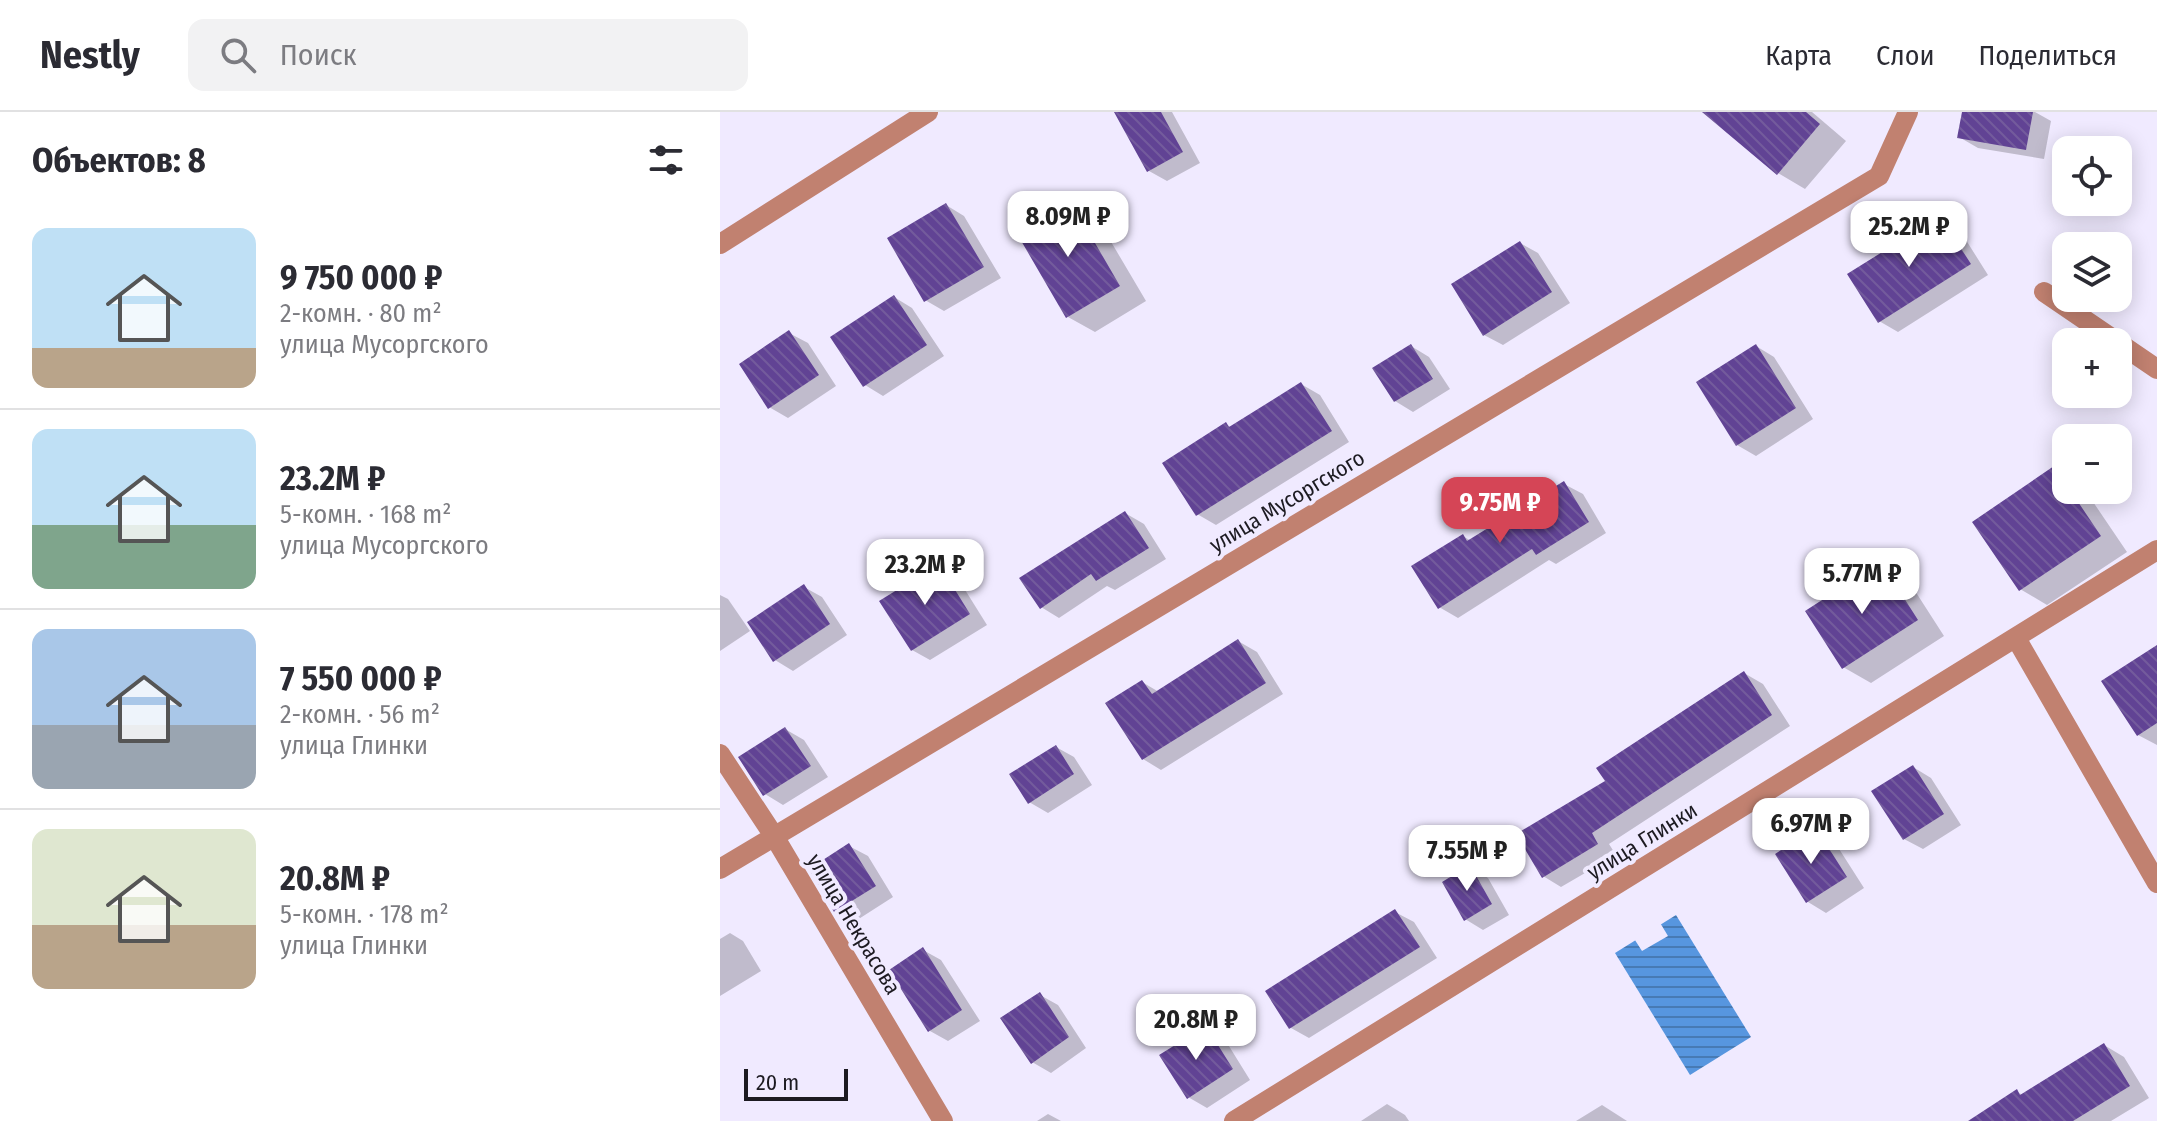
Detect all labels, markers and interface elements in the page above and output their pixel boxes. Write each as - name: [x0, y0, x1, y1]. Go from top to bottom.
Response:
- search box: [188, 19, 748, 91]
- text: Nestly: [40, 32, 140, 78]
- icon: search: [216, 33, 260, 77]
- text: Поиск: [280, 37, 357, 73]
- text: Карта: [1765, 39, 1832, 72]
- text: Слои: [1876, 39, 1934, 72]
- text: Поделиться: [1978, 39, 2117, 72]
- map controls: [2052, 136, 2132, 504]
- button: locate: [2052, 136, 2132, 216]
- icon: filters: [644, 138, 688, 182]
- text: Объектов: 8: [32, 140, 206, 181]
- pin: 8.09M ₽: [994, 191, 1142, 259]
- text: 8.09M ₽: [1026, 201, 1110, 232]
- pin: 25.2M ₽: [1835, 201, 1983, 269]
- text: 25.2M ₽: [1869, 211, 1950, 242]
- button: layers: [2052, 232, 2132, 312]
- text: 9 750 000 ₽: [280, 257, 442, 298]
- icon: home: [96, 260, 192, 356]
- text: 2-комн. · 80 m²: [280, 298, 442, 329]
- button: +: [2052, 328, 2132, 408]
- text: улица Мусоргского: [280, 329, 489, 360]
- button: −: [2052, 424, 2132, 504]
- street label: улица Мусоргского: [1204, 444, 1370, 558]
- text: 23.2M ₽: [280, 458, 385, 499]
- icon: home: [96, 461, 192, 557]
- pin: 9.75M ₽: [1426, 477, 1574, 545]
- text: 9.75M ₽: [1459, 487, 1541, 518]
- text: 5-комн. · 168 m²: [280, 499, 452, 530]
- text: улица Мусоргского: [280, 530, 489, 561]
- pin: 23.2M ₽: [851, 539, 999, 607]
- pin: 5.77M ₽: [1788, 548, 1936, 616]
- text: 23.2M ₽: [885, 549, 965, 580]
- text: 5.77M ₽: [1822, 558, 1902, 589]
- text: 7 550 000 ₽: [280, 658, 442, 699]
- icon: home: [96, 661, 192, 757]
- text: 2-комн. · 56 m²: [280, 699, 440, 730]
- text: улица Глинки: [280, 730, 428, 761]
- street label: улица Глинки: [1582, 796, 1702, 886]
- pin: 6.97M ₽: [1737, 798, 1885, 866]
- text: 6.97M ₽: [1770, 808, 1852, 839]
- pin: 7.55M ₽: [1393, 825, 1541, 893]
- text: 7.55M ₽: [1427, 835, 1507, 866]
- street label: улица Некрасова: [801, 849, 907, 999]
- text: 20.8M ₽: [280, 858, 390, 899]
- icon: home: [96, 861, 192, 957]
- text: 5-комн. · 178 m²: [280, 899, 449, 930]
- text: улица Глинки: [280, 930, 428, 961]
- pin: 20.8M ₽: [1122, 994, 1270, 1062]
- text: 20.8M ₽: [1154, 1004, 1238, 1035]
- scale bar: [744, 1065, 848, 1101]
- text: 20 m: [756, 1069, 799, 1096]

